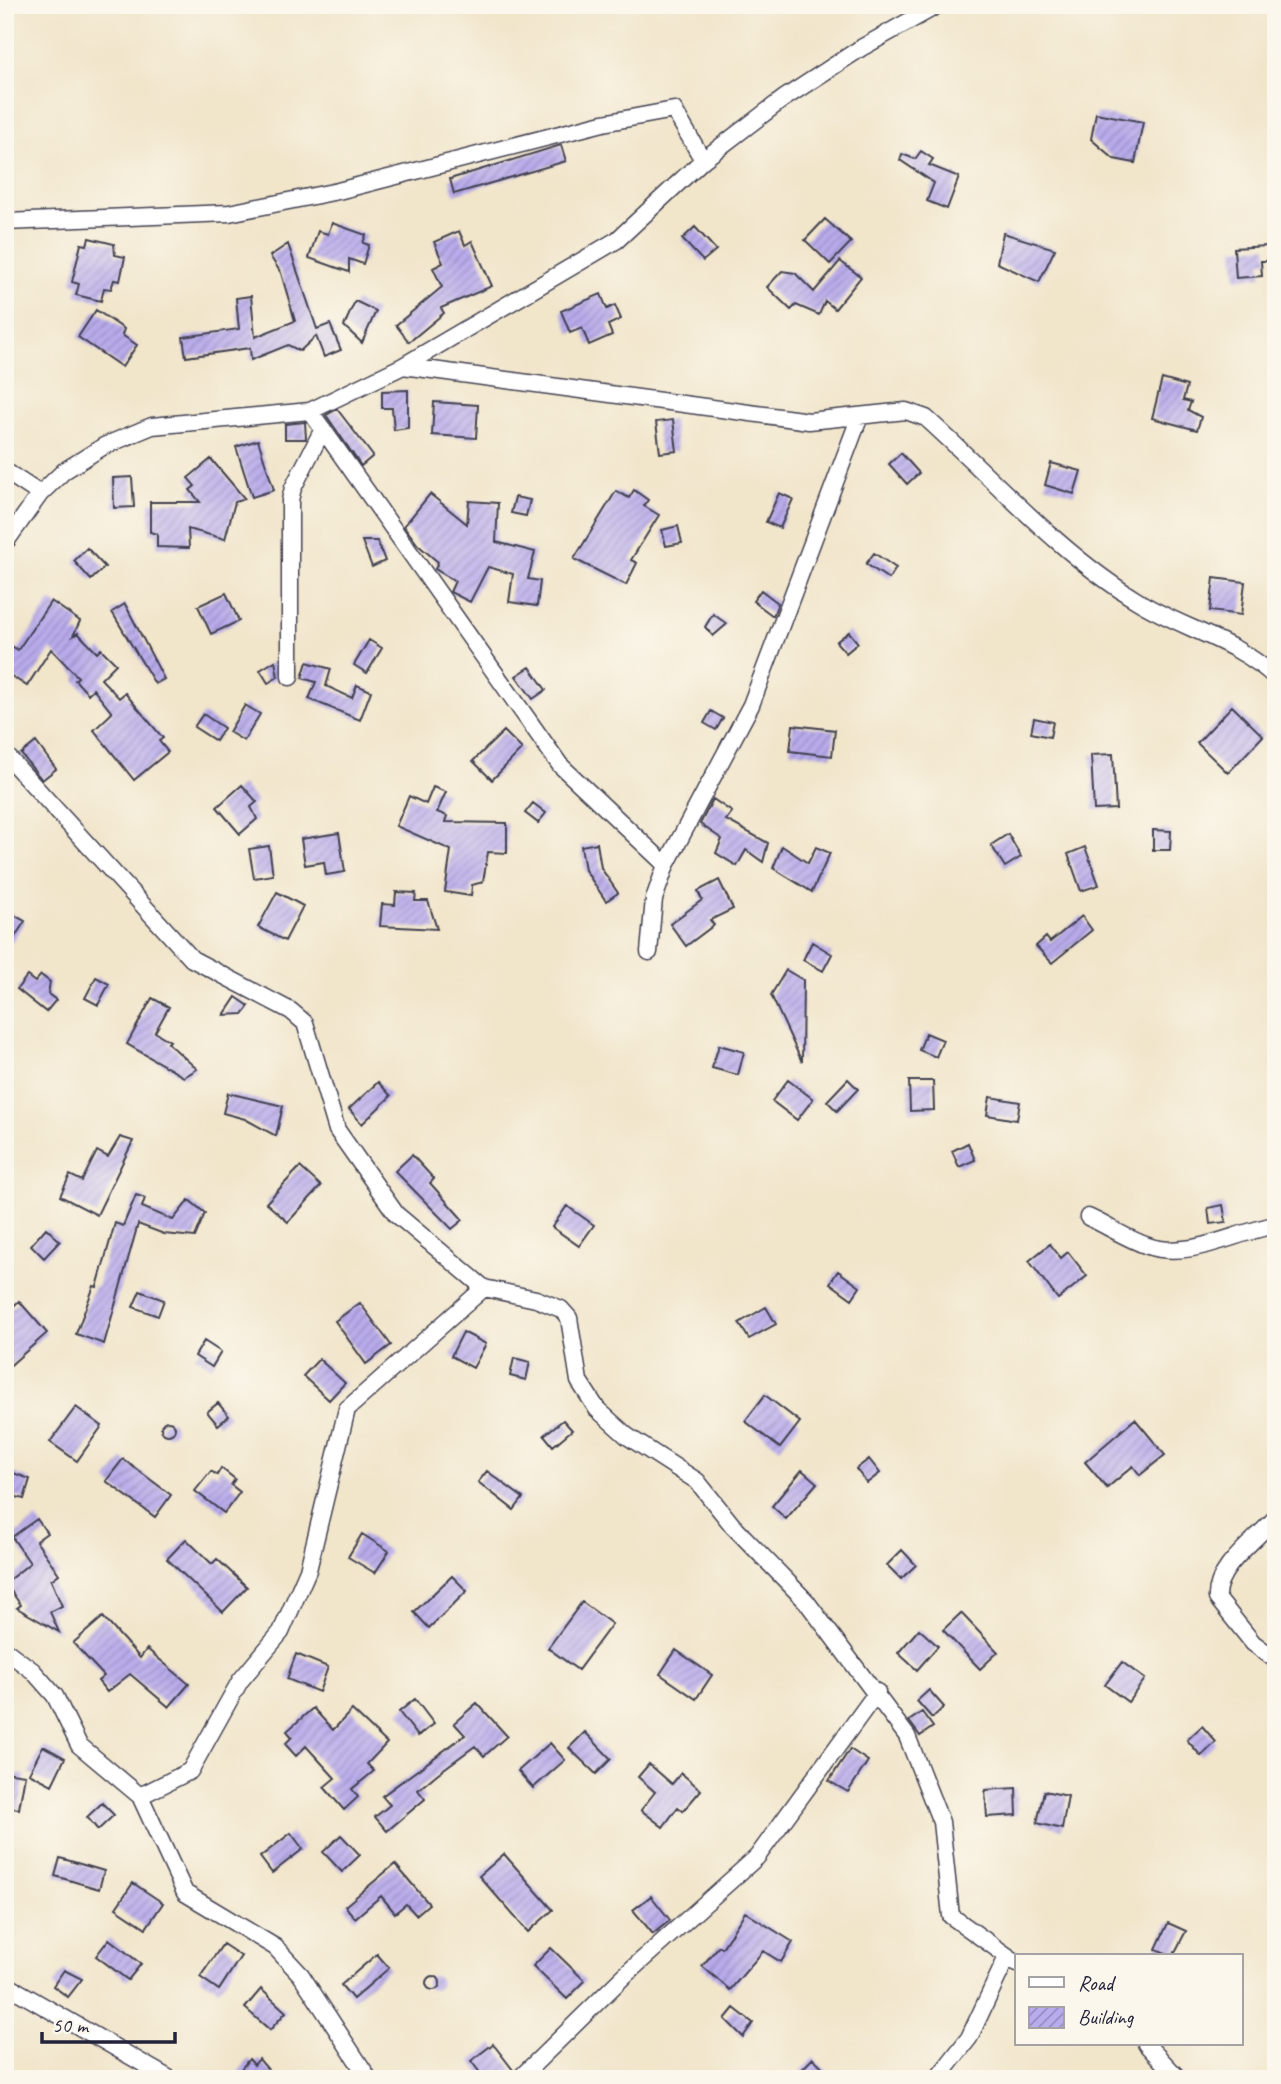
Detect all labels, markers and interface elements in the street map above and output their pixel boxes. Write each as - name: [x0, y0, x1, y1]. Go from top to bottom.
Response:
- legend: [1015, 1954, 1242, 2046]
- text: Road: [1078, 1970, 1117, 1996]
- scale bar: [42, 2000, 175, 2044]
- text: Building: [1078, 2004, 1135, 2030]
- text: 50 m: [52, 2012, 90, 2038]

